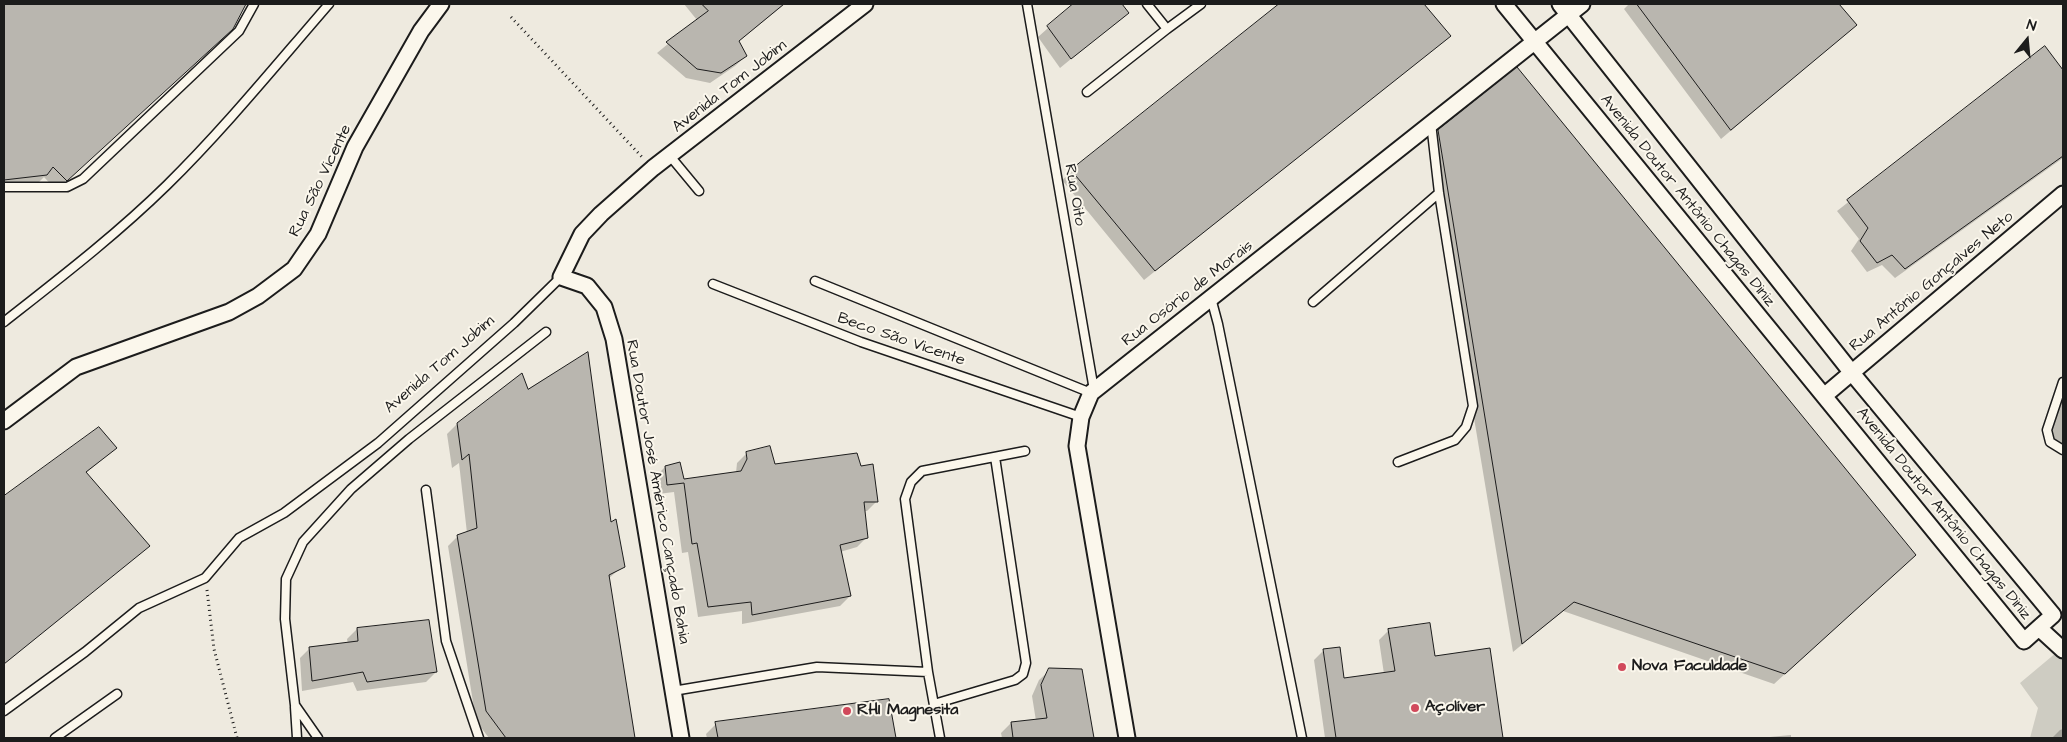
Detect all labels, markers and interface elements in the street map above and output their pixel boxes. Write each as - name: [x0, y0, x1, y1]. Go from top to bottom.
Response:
- north arrow: [2002, 15, 2052, 65]
- text: N: [2024, 15, 2039, 37]
- street label: Avenida Tom Jobim: [669, 36, 791, 138]
- street label: Avenida Doutor Antônio Chagas Diniz: [1595, 91, 1779, 311]
- street label: Rua São Vicente: [286, 122, 356, 240]
- street label: Rua Oito: [1059, 162, 1089, 228]
- street label: Rua Antônio Gonçalves Neto: [1846, 208, 2018, 356]
- street label: Rua Osório de Morais: [1118, 237, 1258, 351]
- street label: Beco São Vicente: [835, 309, 967, 371]
- street label: Avenida Tom Jobim: [381, 312, 499, 418]
- street label: Rua Doutor José Américo Cançado Bahia: [621, 339, 693, 645]
- street label: Avenida Doutor Antônio Chagas Diniz: [1851, 404, 2035, 624]
- place label: Nova Faculdade: [1632, 657, 1747, 677]
- marker: Nova Faculdade: [1616, 661, 1628, 673]
- place label: Açolíver: [1425, 698, 1485, 718]
- place label: RHI Magnesita: [857, 701, 958, 721]
- marker: Açolíver: [1409, 702, 1421, 714]
- marker: RHI Magnesita: [841, 705, 853, 717]

